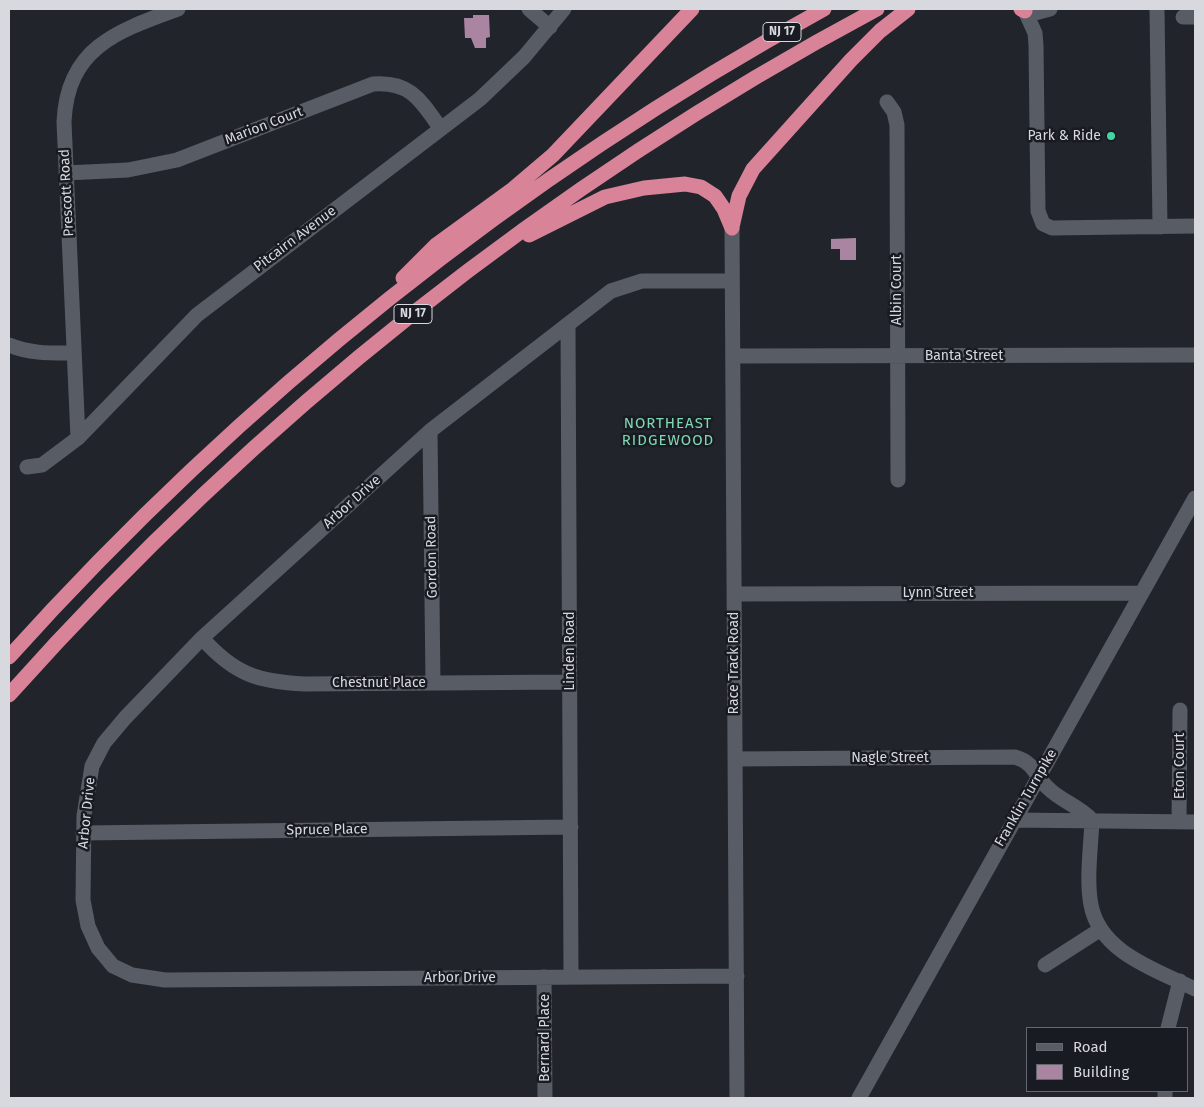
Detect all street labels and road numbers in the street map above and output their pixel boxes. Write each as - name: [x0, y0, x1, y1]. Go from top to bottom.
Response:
- road number: NJ 17: [763, 22, 801, 42]
- street label: Marion Court: [223, 103, 305, 149]
- street label: Prescott Road: [56, 149, 78, 237]
- street label: Pitcairn Avenue: [250, 203, 340, 275]
- street label: Albin Court: [889, 255, 905, 325]
- road number: NJ 17: [394, 304, 432, 324]
- street label: Banta Street: [925, 348, 1003, 364]
- street label: Arbor Drive: [320, 472, 384, 532]
- street label: Gordon Road: [423, 515, 441, 599]
- street label: Lynn Street: [903, 585, 973, 601]
- street label: Linden Road: [562, 611, 578, 691]
- street label: Race Track Road: [726, 612, 742, 714]
- street label: Chestnut Place: [332, 675, 426, 691]
- street label: Eton Court: [1172, 733, 1188, 799]
- street label: Franklin Turnpike: [991, 746, 1061, 850]
- street label: Nagle Street: [851, 750, 929, 766]
- street label: Arbor Drive: [75, 776, 99, 850]
- street label: Spruce Place: [286, 821, 368, 839]
- street label: Arbor Drive: [424, 970, 496, 986]
- street label: Bernard Place: [537, 994, 553, 1082]

